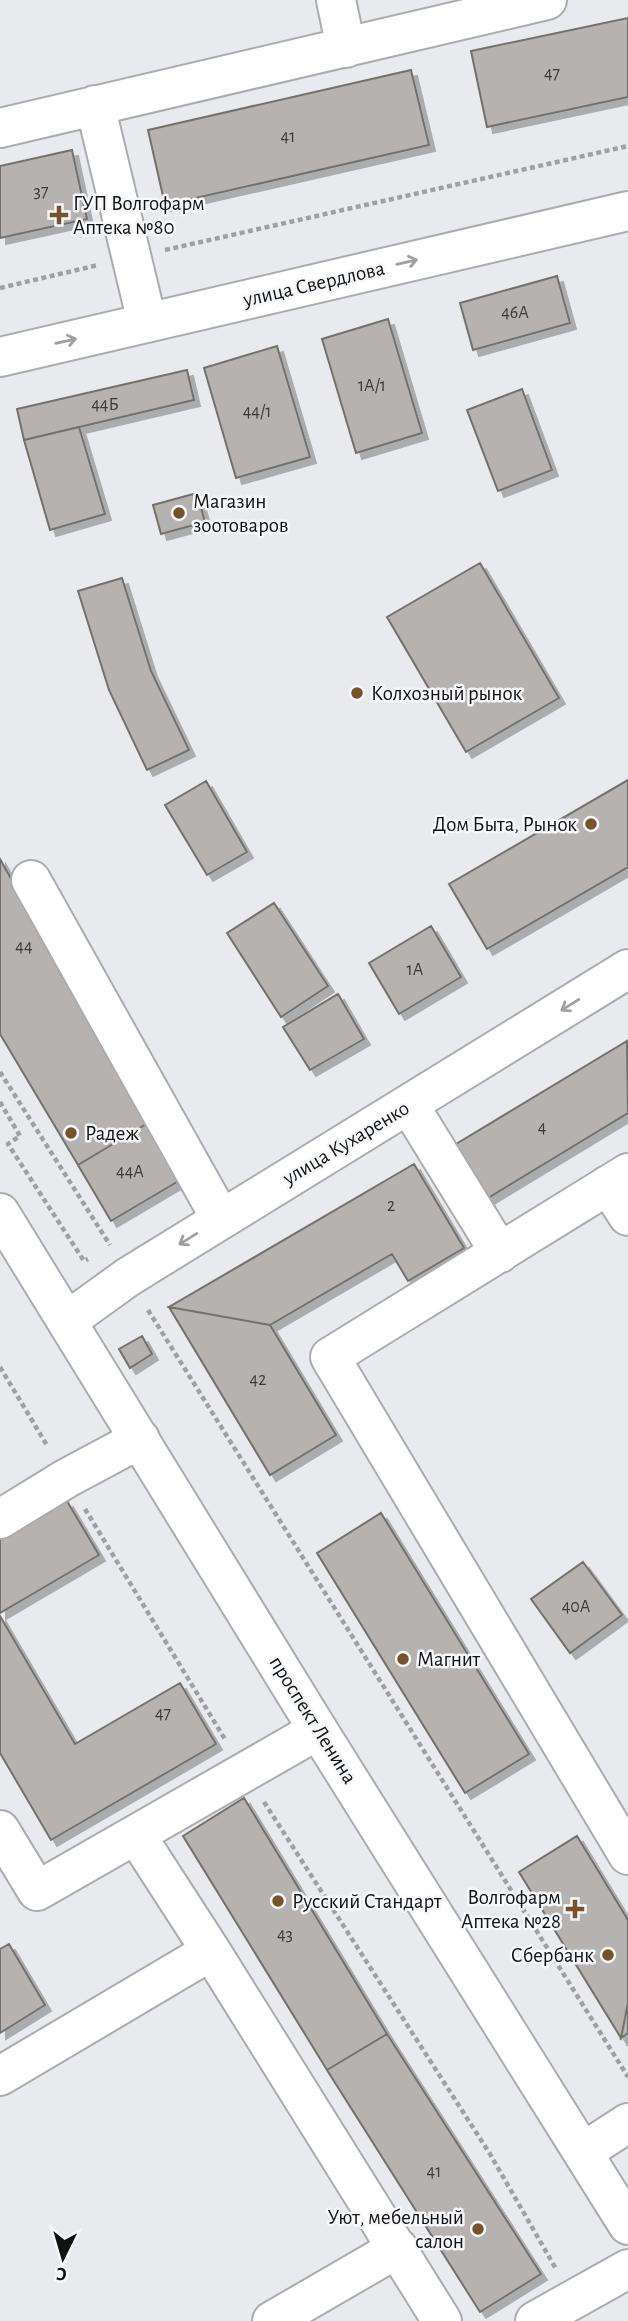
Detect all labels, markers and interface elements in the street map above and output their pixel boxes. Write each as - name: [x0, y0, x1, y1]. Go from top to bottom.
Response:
- house number: 47: [544, 65, 560, 83]
- house number: 41: [281, 128, 295, 146]
- house number: 37: [34, 183, 48, 201]
- place label: ГУП Волгофарм Аптека №80: [73, 193, 205, 238]
- marker: ГУП Волгофарм Аптека №80: [51, 207, 67, 223]
- one-way arrow: [395, 255, 418, 268]
- street label: улица Свердлова: [240, 257, 387, 311]
- house number: 46А: [501, 304, 529, 322]
- one-way arrow: [55, 334, 77, 347]
- house number: 1А/1: [358, 377, 386, 395]
- house number: 44Б: [91, 396, 119, 414]
- house number: 44/1: [243, 403, 271, 421]
- place label: Магазин зоотоваров: [193, 491, 289, 536]
- marker: Магазин зоотоваров: [171, 505, 187, 521]
- place label: Колхозный рынок: [371, 683, 522, 704]
- marker: Колхозный рынок: [349, 685, 365, 701]
- place label: Дом Быта, Рынок: [433, 814, 577, 835]
- marker: Дом Быта, Рынок: [583, 816, 599, 832]
- house number: 44: [15, 938, 33, 956]
- house number: 1А: [407, 961, 424, 979]
- one-way arrow: [561, 998, 580, 1013]
- street label: улица Кухаренко: [278, 1097, 413, 1189]
- house number: 4: [538, 1119, 547, 1137]
- place label: Радеж: [85, 1123, 140, 1144]
- marker: Радеж: [63, 1125, 79, 1141]
- house number: 44А: [116, 1163, 144, 1181]
- house number: 2: [387, 1197, 395, 1215]
- one-way arrow: [178, 1233, 198, 1247]
- house number: 42: [250, 1371, 266, 1389]
- house number: 40А: [562, 1598, 591, 1616]
- place label: Магнит: [417, 1649, 481, 1670]
- marker: Магнит: [395, 1651, 411, 1667]
- street label: проспект Ленина: [265, 1653, 361, 1788]
- house number: 47: [155, 1705, 171, 1723]
- place label: Волгофарм Аптека №28: [461, 1887, 561, 1932]
- place label: Русский Стандарт: [292, 1891, 442, 1912]
- marker: Русский Стандарт: [270, 1893, 286, 1909]
- marker: Волгофарм Аптека №28: [567, 1901, 583, 1917]
- house number: 43: [277, 1926, 293, 1944]
- place label: Сбербанк: [511, 1945, 594, 1966]
- marker: Сбербанк: [600, 1947, 616, 1963]
- house number: 41: [427, 2163, 441, 2181]
- place label: Уют, мебельный салон: [327, 2207, 464, 2252]
- marker: Уют, мебельный салон: [470, 2221, 486, 2237]
- north arrow: [28, 2223, 98, 2293]
- text: С: [56, 2264, 68, 2283]

